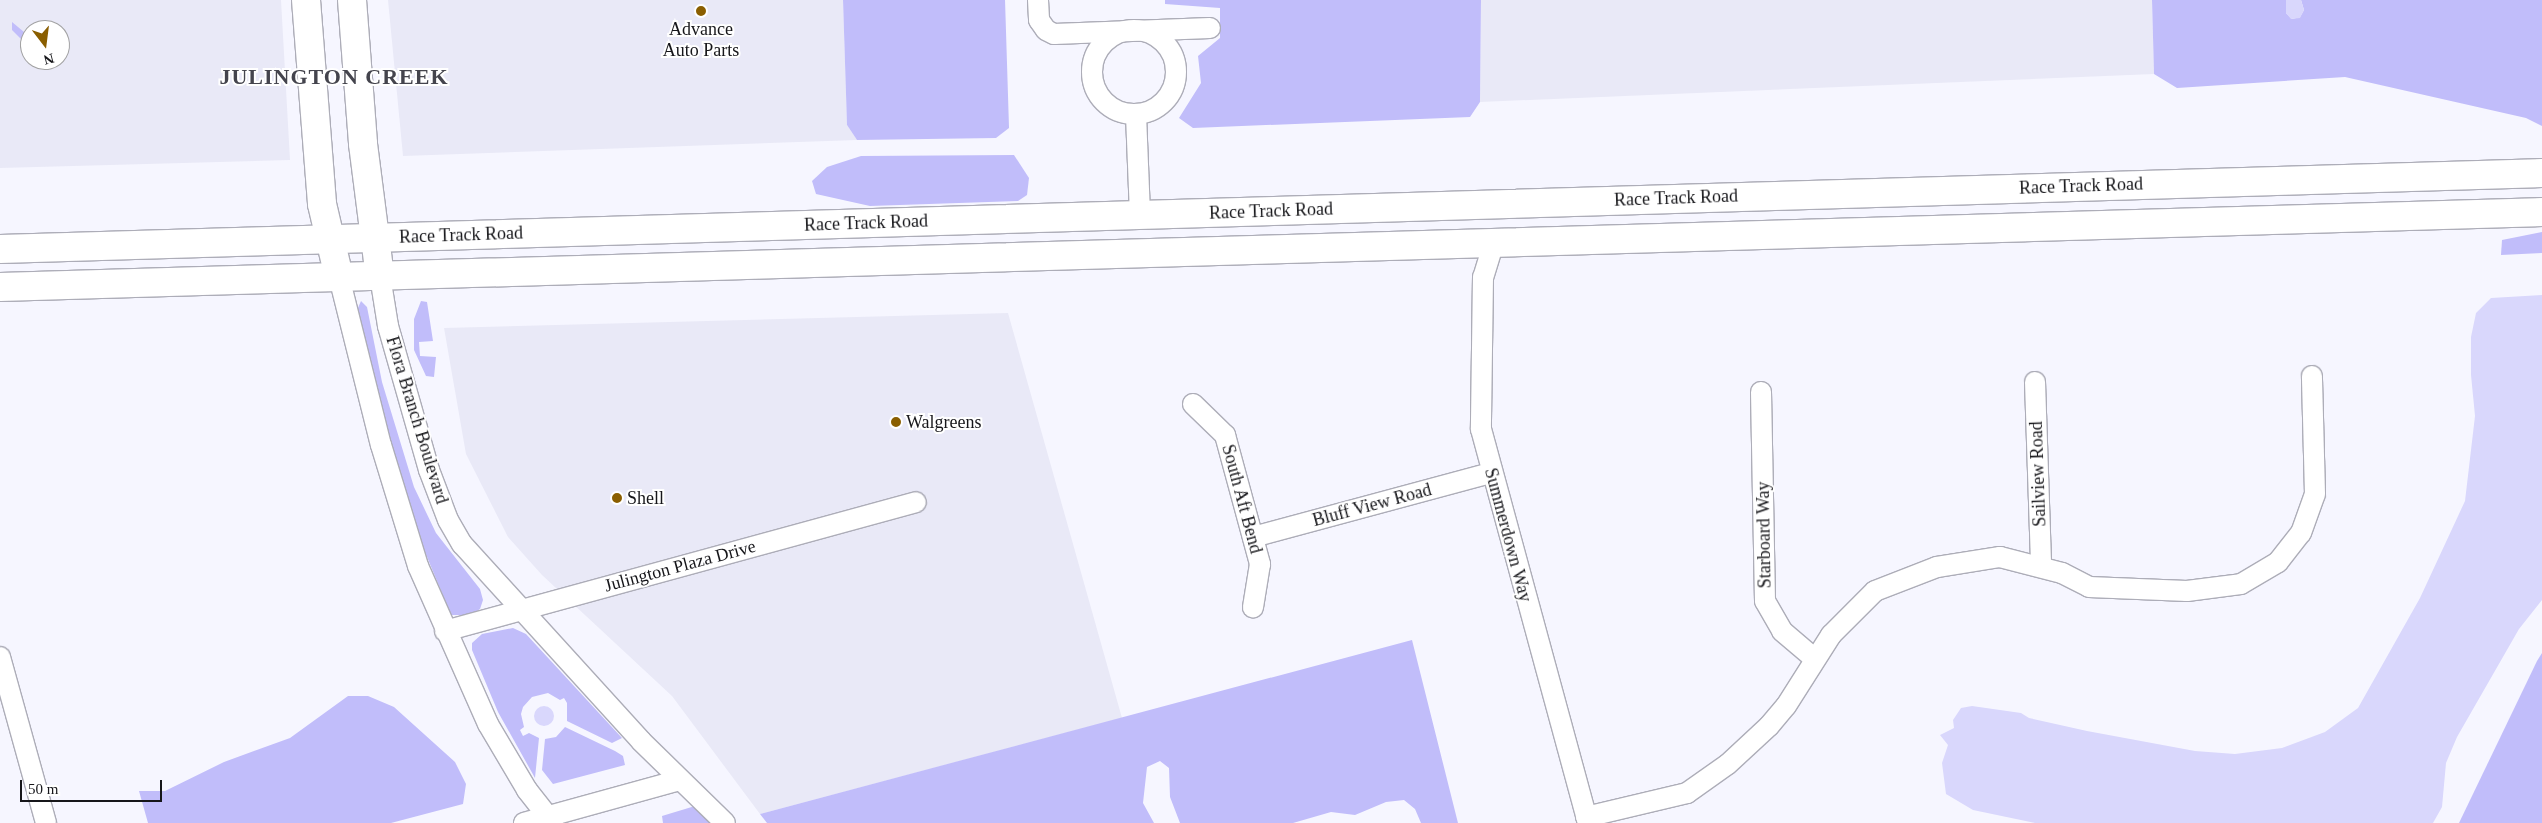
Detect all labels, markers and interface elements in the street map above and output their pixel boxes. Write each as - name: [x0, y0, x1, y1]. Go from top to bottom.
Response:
- marker: Advance Auto Parts: [695, 5, 707, 17]
- place label: Advance Auto Parts: [663, 19, 739, 62]
- north arrow: [20, 20, 70, 70]
- text: N: [42, 50, 56, 68]
- district label: JULINGTON CREEK: [218, 64, 450, 90]
- street label: Race Track Road: [2019, 173, 2143, 199]
- street label: Race Track Road: [1614, 185, 1738, 211]
- street label: Race Track Road: [1209, 198, 1333, 224]
- street label: Race Track Road: [804, 210, 928, 236]
- street label: Race Track Road: [399, 222, 523, 248]
- street label: Flora Branch Boulevard: [381, 334, 453, 506]
- place label: Walgreens: [906, 411, 982, 433]
- marker: Walgreens: [890, 416, 902, 428]
- street label: Sailview Road: [2025, 421, 2051, 527]
- street label: South Aft Bend: [1217, 442, 1267, 556]
- street label: Summerdown Way: [1480, 466, 1536, 604]
- street label: Bluff View Road: [1310, 479, 1434, 531]
- street label: Starboard Way: [1752, 481, 1776, 589]
- place label: Shell: [627, 487, 664, 509]
- marker: Shell: [611, 492, 623, 504]
- street label: Julington Plaza Drive: [602, 535, 758, 597]
- scale bar: [22, 770, 165, 802]
- text: 50 m: [28, 781, 58, 797]

